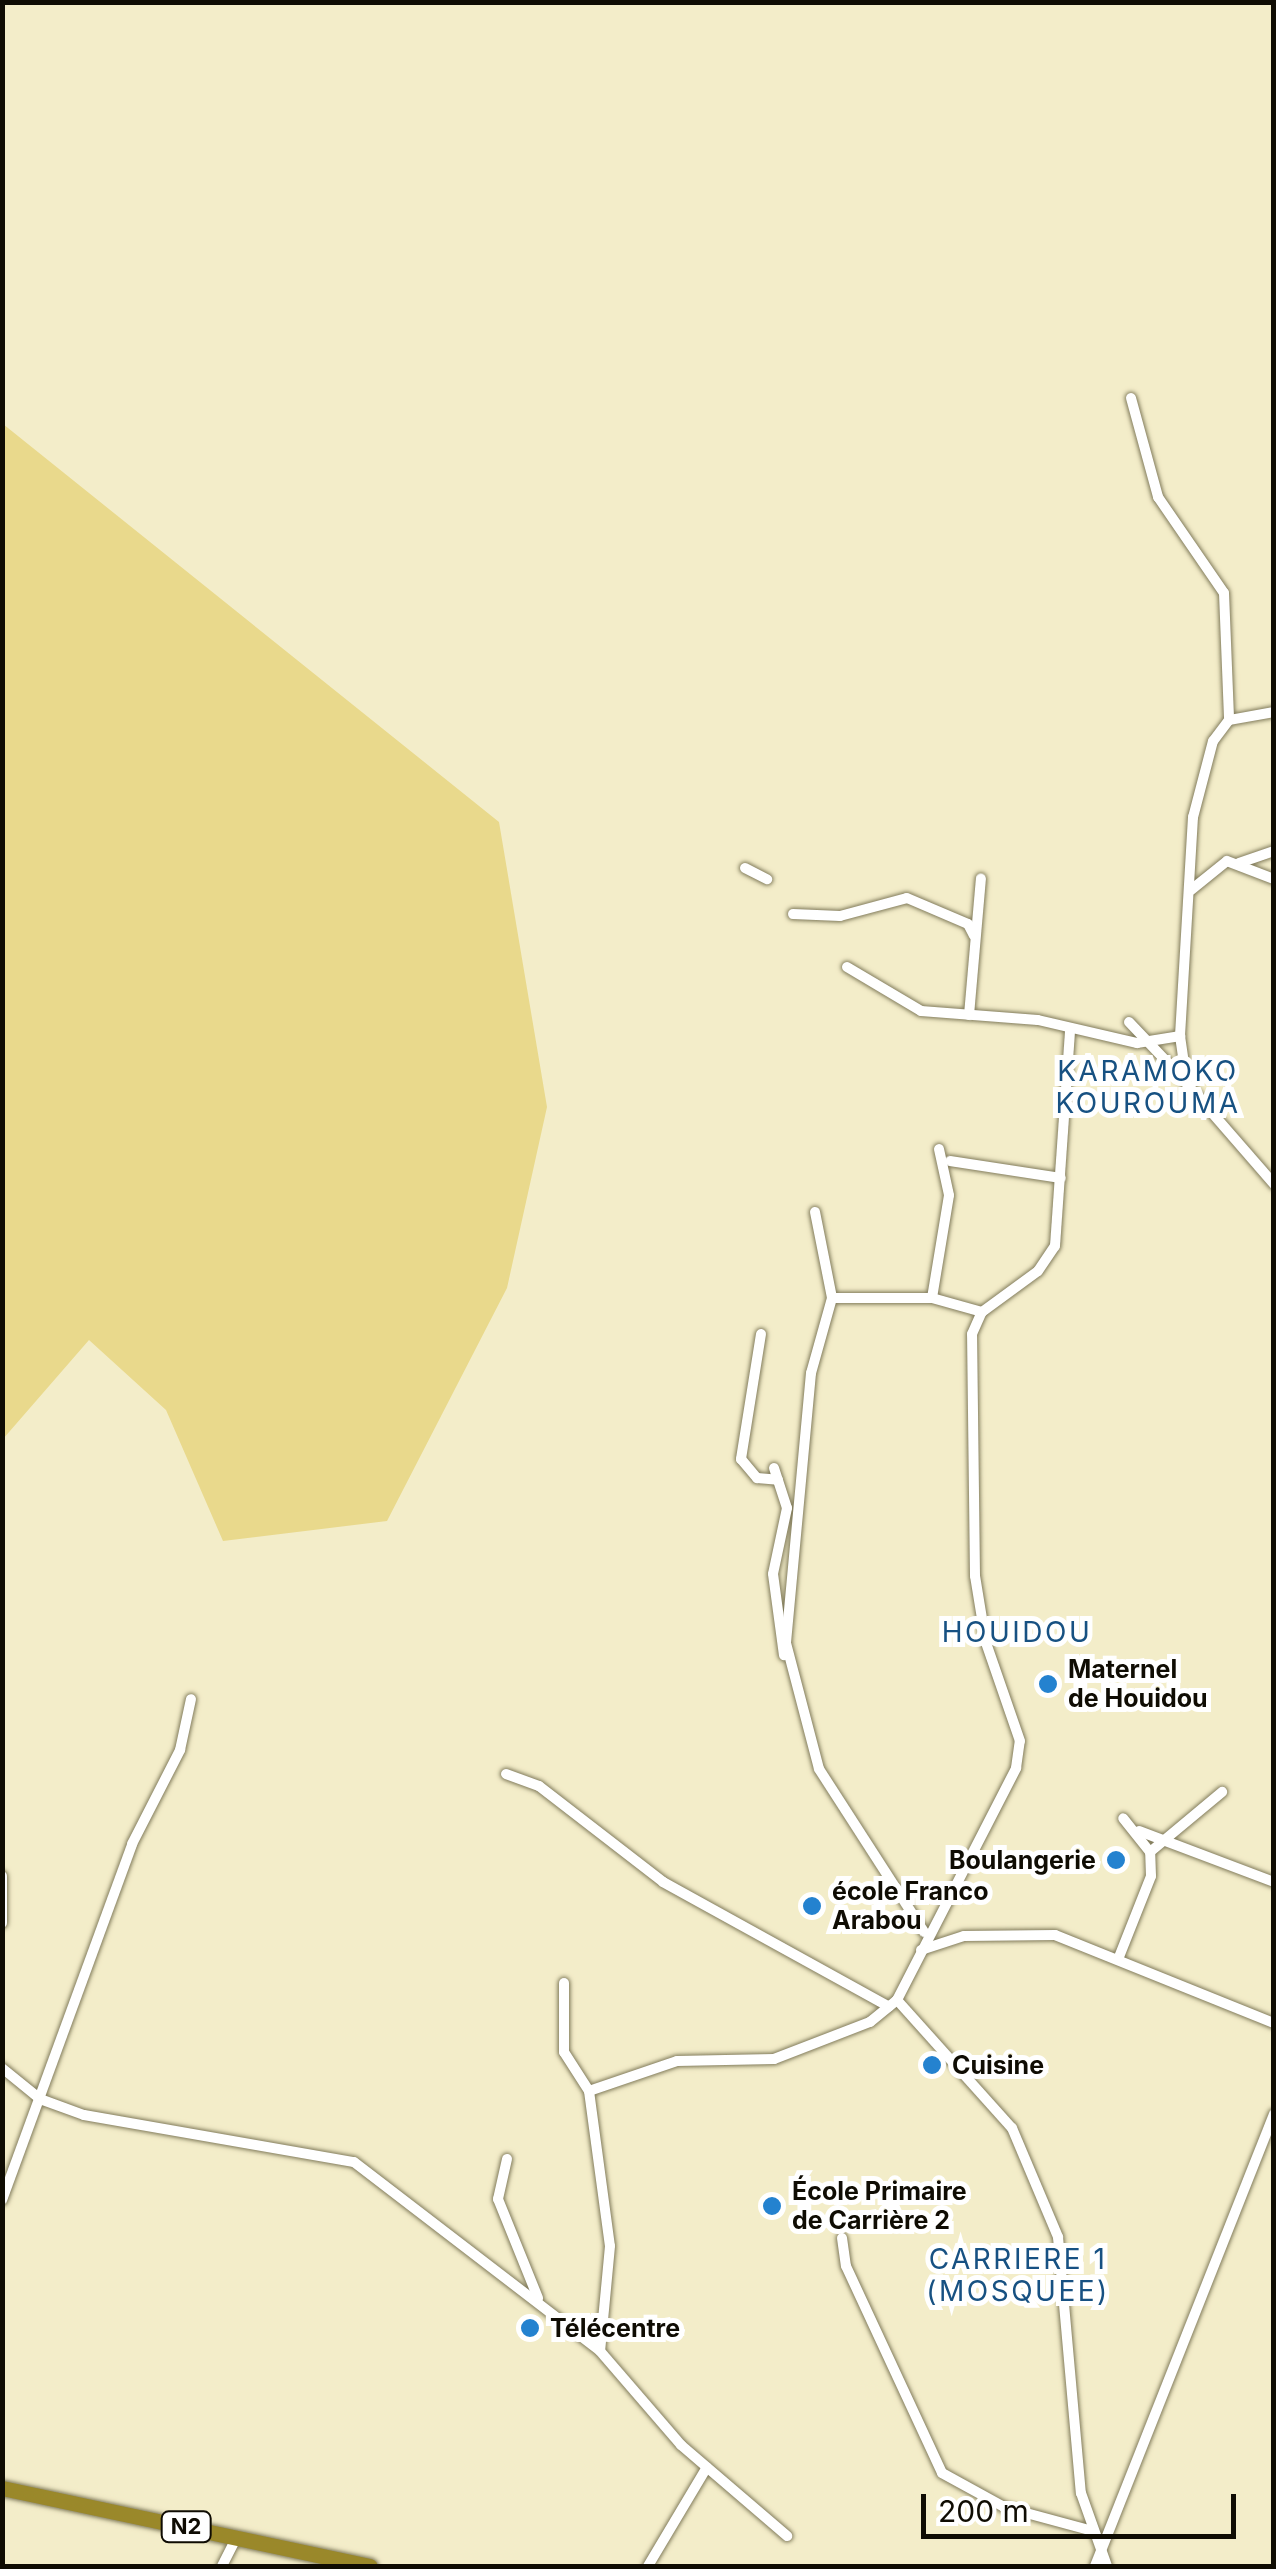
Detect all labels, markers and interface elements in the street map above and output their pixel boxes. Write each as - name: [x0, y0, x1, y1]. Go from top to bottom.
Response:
- district label: KARAMOKO KOUROUMA: [1056, 1054, 1240, 1120]
- district label: HOUIDOU: [942, 1615, 1092, 1649]
- place label: Maternel de Houidou: [1068, 1655, 1208, 1714]
- marker: Maternel de Houidou: [1037, 1673, 1059, 1695]
- place label: Boulangerie: [949, 1845, 1096, 1875]
- marker: Boulangerie: [1105, 1849, 1127, 1871]
- place label: école Franco Arabou: [832, 1877, 989, 1936]
- marker: école Franco Arabou: [801, 1895, 823, 1917]
- place label: Cuisine: [952, 2050, 1044, 2080]
- marker: Cuisine: [921, 2054, 943, 2076]
- place label: École Primaire de Carrière 2: [792, 2177, 967, 2236]
- marker: École Primaire de Carrière 2: [761, 2195, 783, 2217]
- district label: CARRIERE 1 (MOSQUEE): [926, 2242, 1110, 2308]
- place label: Télécentre: [550, 2313, 680, 2343]
- marker: Télécentre: [519, 2317, 541, 2339]
- scale bar: [926, 2474, 1241, 2536]
- text: 200 m: [938, 2493, 1029, 2529]
- road number: N2: [158, 2510, 214, 2544]

